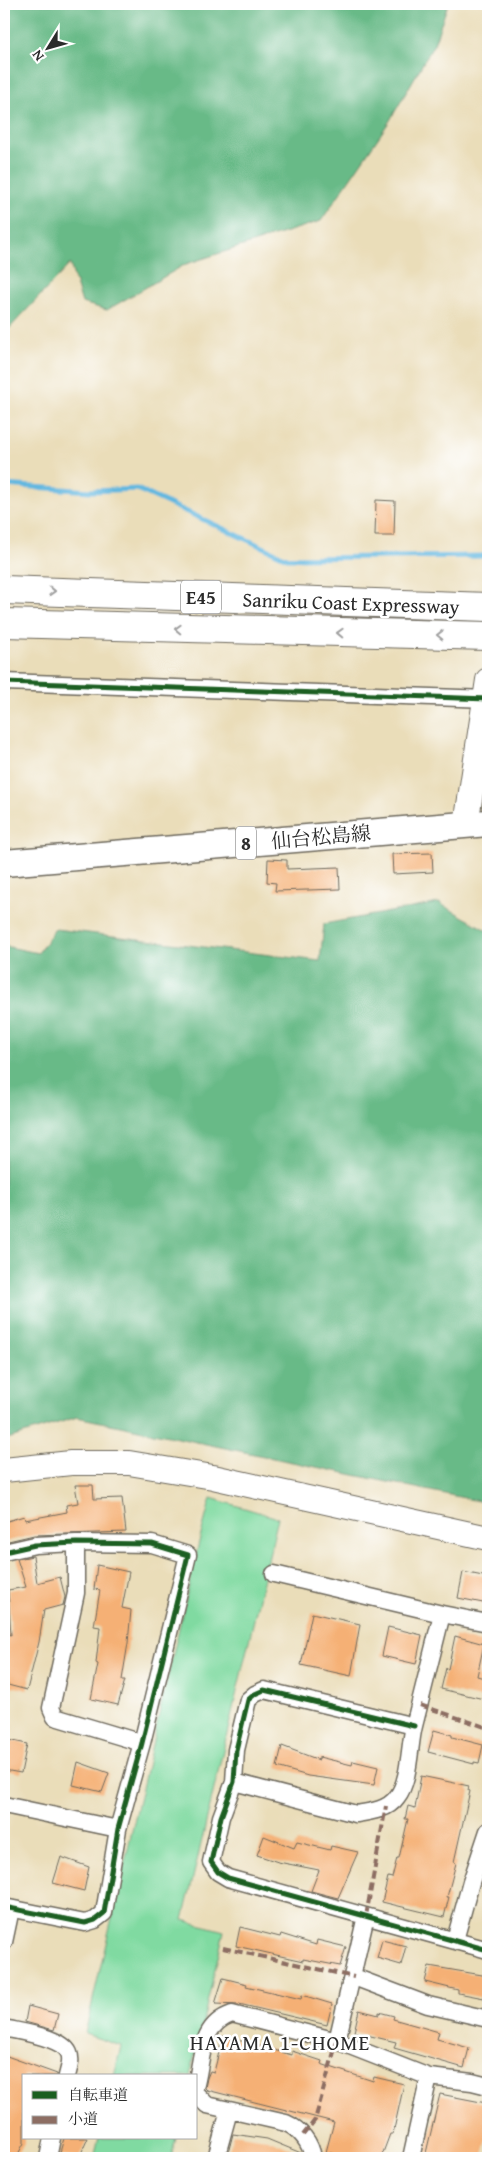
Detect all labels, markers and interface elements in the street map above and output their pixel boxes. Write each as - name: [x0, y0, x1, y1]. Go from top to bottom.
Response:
- north arrow: [22, 22, 72, 72]
- text: N: [26, 46, 48, 66]
- road number: E45: [181, 580, 221, 614]
- street label: Sanriku Coast Expressway: [242, 584, 460, 621]
- one-way arrow: [49, 586, 57, 597]
- one-way arrow: [173, 623, 181, 634]
- one-way arrow: [336, 628, 344, 638]
- one-way arrow: [435, 630, 443, 640]
- street label: 仙台松島線: [270, 818, 372, 855]
- road number: 8: [236, 826, 256, 860]
- district label: HAYAMA 1-CHOME: [190, 2027, 370, 2058]
- legend: [22, 2074, 198, 2140]
- text: 自転車道: [68, 2084, 128, 2105]
- text: 小道: [68, 2108, 98, 2129]

